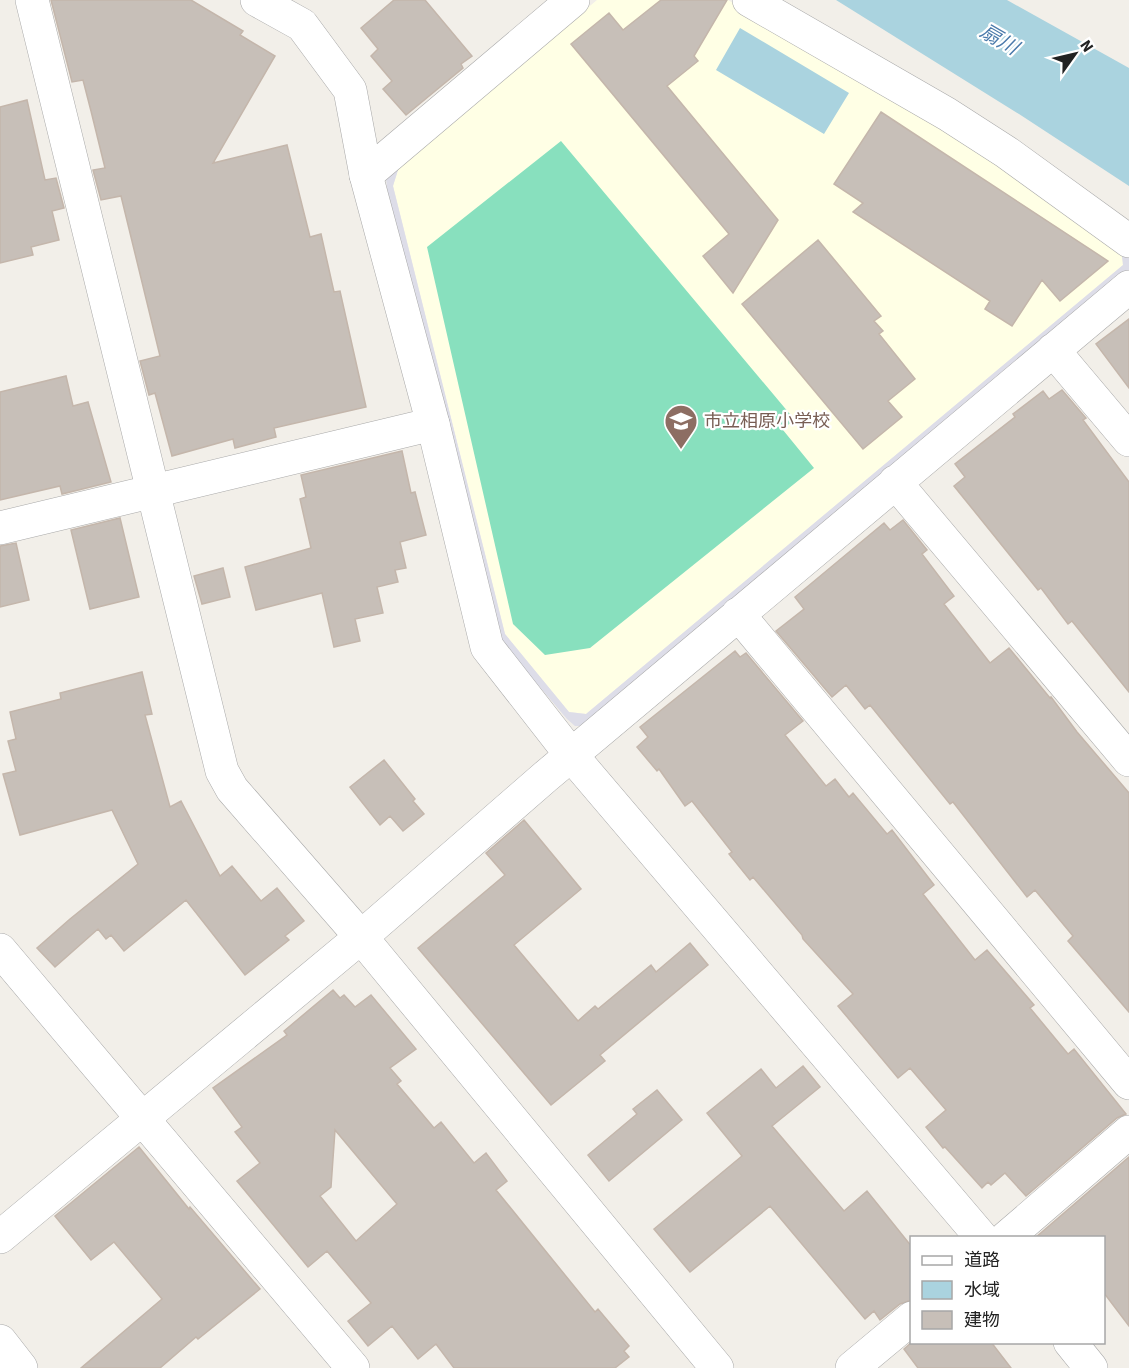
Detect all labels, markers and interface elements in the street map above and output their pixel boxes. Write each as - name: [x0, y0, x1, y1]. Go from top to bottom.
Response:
- water label: 扇川: [975, 18, 1025, 63]
- north arrow: [1045, 24, 1105, 84]
- text: N: [1075, 36, 1099, 57]
- school or university icon: 市立相原小学校: [663, 403, 699, 450]
- place label: 市立相原小学校: [704, 409, 830, 434]
- legend: [910, 1236, 1105, 1344]
- text: 道路: [964, 1248, 1000, 1273]
- text: 水域: [964, 1278, 1000, 1303]
- text: 建物: [964, 1308, 1000, 1333]

